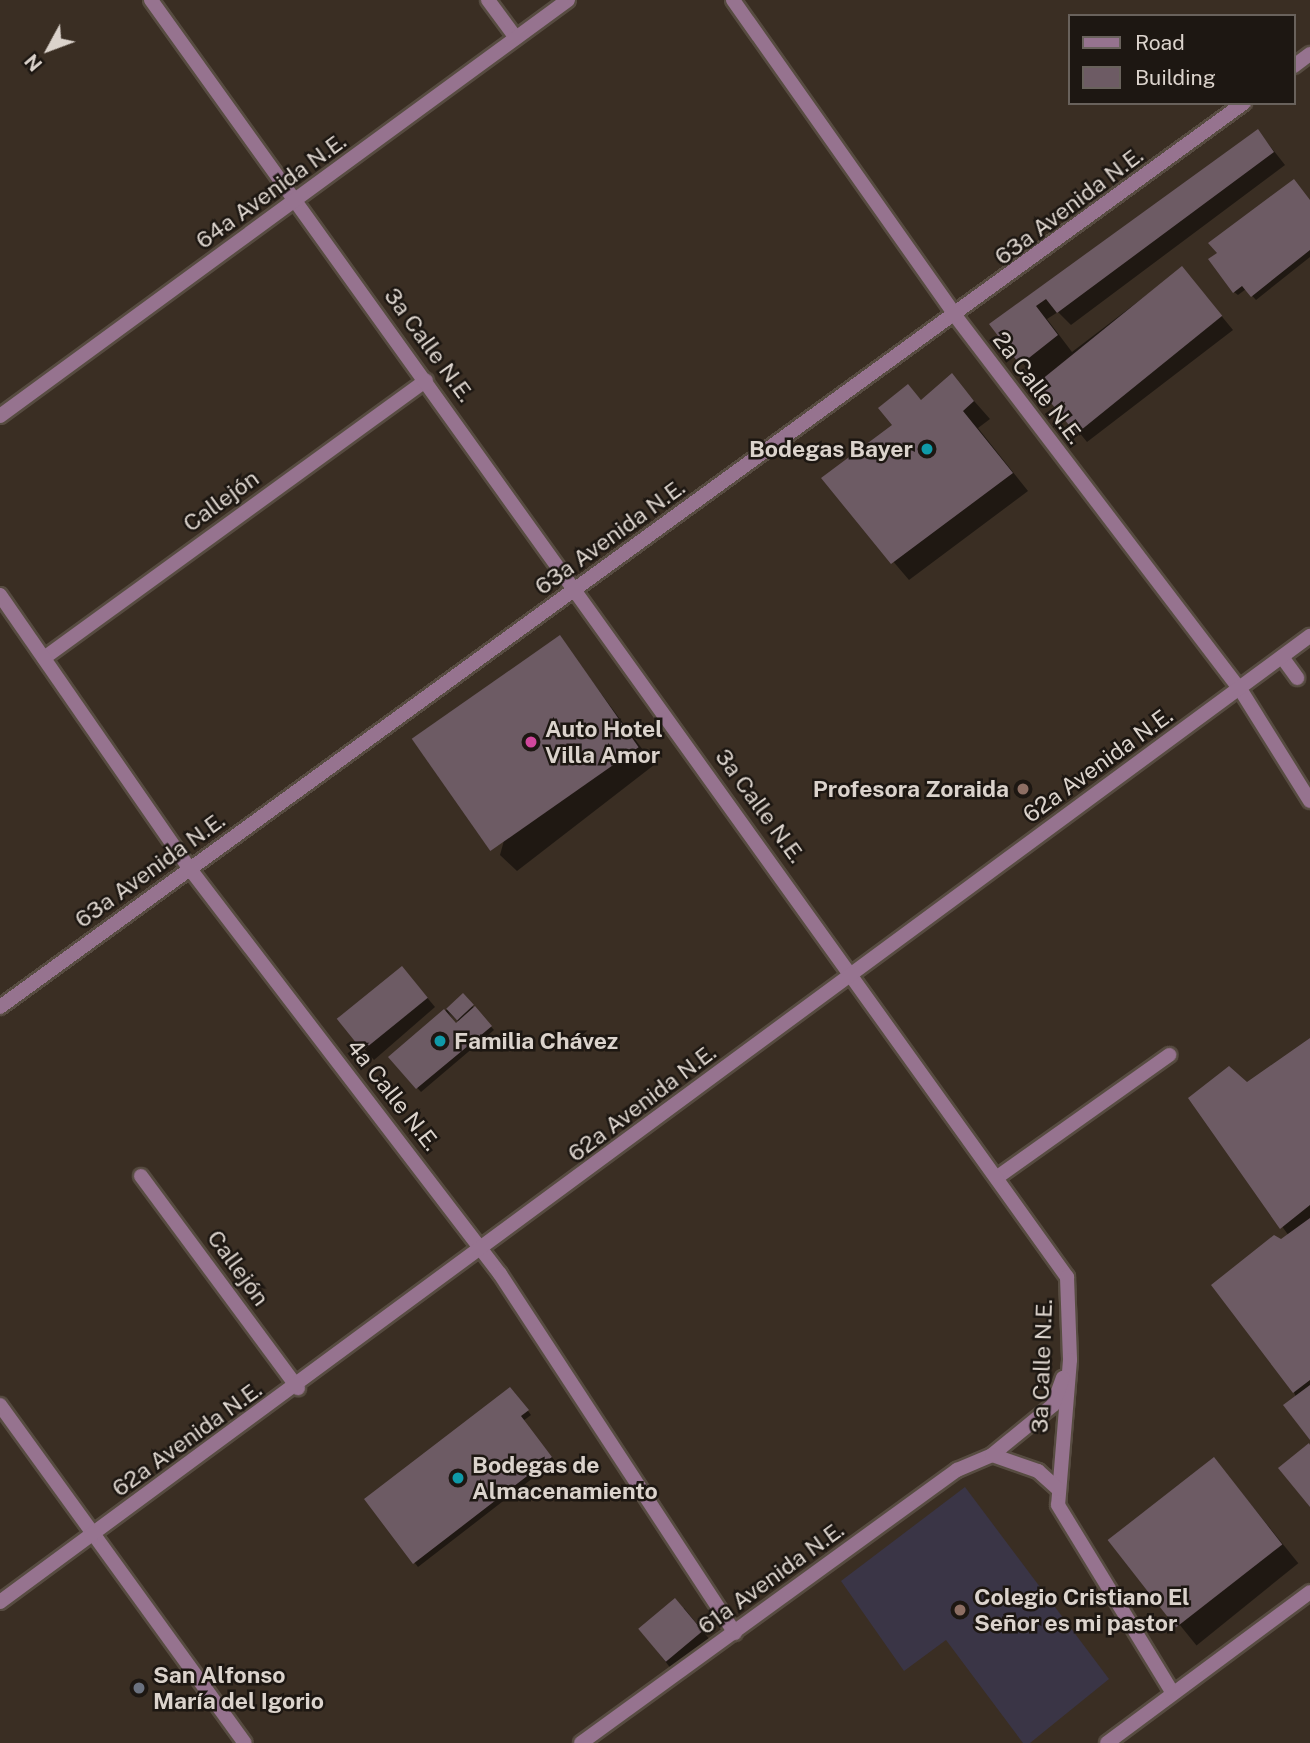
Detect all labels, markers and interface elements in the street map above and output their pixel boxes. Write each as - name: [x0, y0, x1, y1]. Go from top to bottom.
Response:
- north arrow: [14, 14, 84, 84]
- legend: [1068, 14, 1296, 105]
- text: Road: [1135, 30, 1185, 55]
- text: N: [20, 50, 46, 76]
- text: Building: [1135, 65, 1216, 90]
- street label: 64a Avenida N.E.: [191, 127, 351, 255]
- street label: 63a Avenida N.E.: [989, 141, 1149, 271]
- street label: 3a Calle N.E.: [378, 283, 480, 407]
- street label: 2a Calle N.E.: [987, 326, 1089, 450]
- place label: Bodegas Bayer: [749, 435, 913, 463]
- marker: Bodegas Bayer: [919, 441, 935, 457]
- street label: Callejón: [178, 464, 264, 538]
- street label: 63a Avenida N.E.: [530, 473, 690, 601]
- street label: 62a Avenida N.E.: [1018, 701, 1178, 829]
- place label: Auto Hotel Villa Amor: [545, 715, 663, 769]
- marker: Auto Hotel Villa Amor: [523, 734, 539, 750]
- street label: 3a Calle N.E.: [709, 744, 811, 868]
- place label: Profesora Zoraida: [813, 775, 1009, 803]
- marker: Profesora Zoraida: [1015, 781, 1031, 797]
- street label: 63a Avenida N.E.: [70, 806, 230, 934]
- place label: Familia Chávez: [454, 1027, 618, 1055]
- marker: Familia Chávez: [432, 1033, 448, 1049]
- street label: 4a Calle N.E.: [341, 1034, 445, 1156]
- street label: 62a Avenida N.E.: [563, 1038, 721, 1168]
- street label: Callejón: [201, 1225, 275, 1311]
- street label: 3a Calle N.E.: [1026, 1298, 1058, 1434]
- street label: 62a Avenida N.E.: [107, 1375, 267, 1503]
- place label: Bodegas de Almacenamiento: [472, 1451, 658, 1505]
- marker: Bodegas de Almacenamiento: [450, 1470, 466, 1486]
- street label: 61a Avenida N.E.: [693, 1516, 849, 1640]
- place label: Colegio Cristiano El Señor es mi pastor: [974, 1583, 1190, 1637]
- marker: Colegio Cristiano El Señor es mi pastor: [952, 1602, 968, 1618]
- place label: San Alfonso María del Igorio: [153, 1661, 324, 1715]
- marker: San Alfonso María del Igorio: [131, 1680, 147, 1696]

